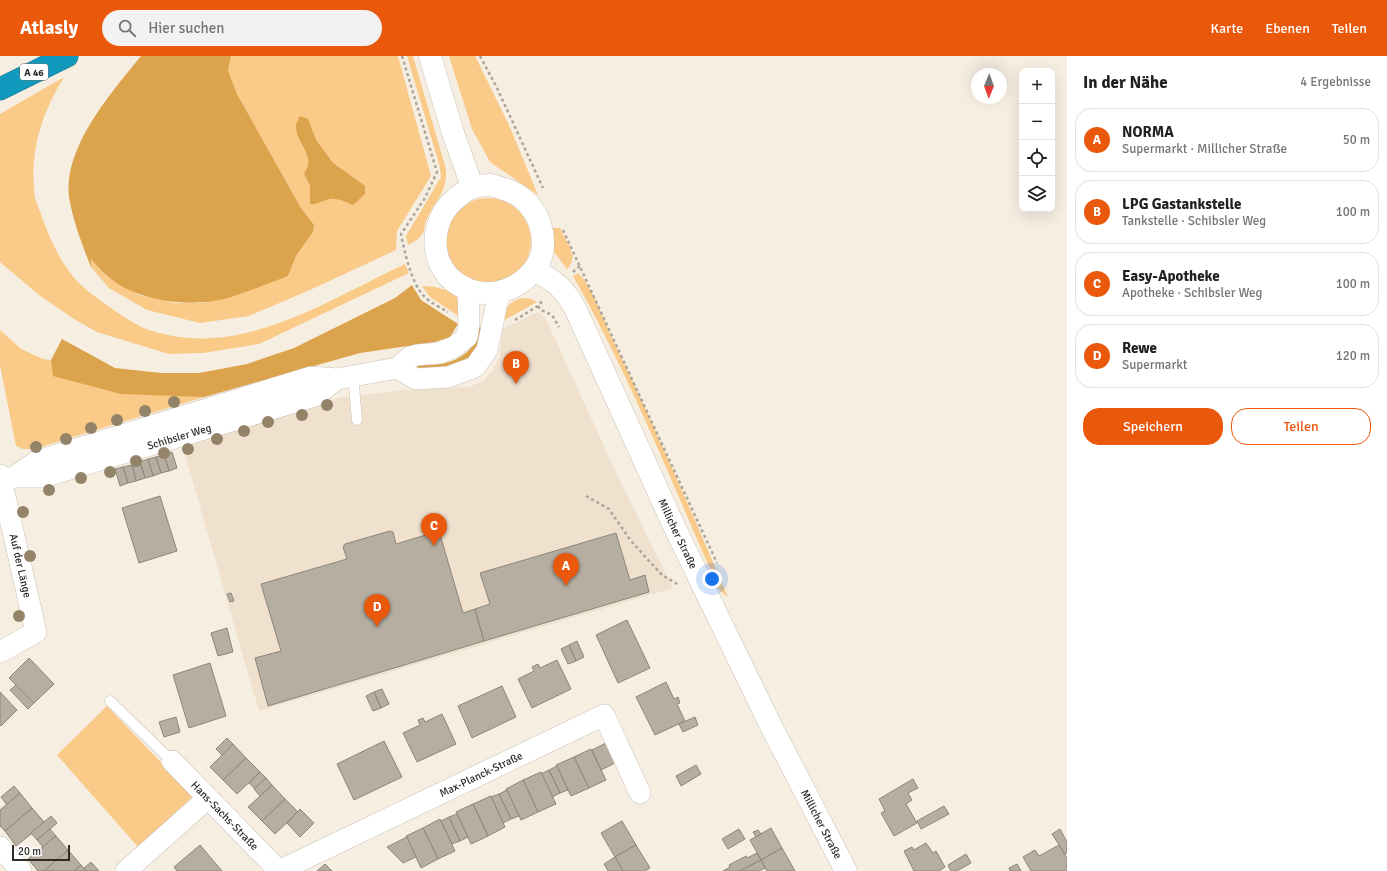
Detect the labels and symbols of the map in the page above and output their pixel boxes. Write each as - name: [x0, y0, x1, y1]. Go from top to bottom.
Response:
- road number: A 46: [20, 64, 48, 80]
- north arrow: [971, 68, 1007, 104]
- pin: B: [503, 351, 529, 384]
- street label: Schibsler Weg: [146, 421, 213, 453]
- street label: Millicher Straße: [655, 497, 700, 571]
- pin: C: [421, 513, 447, 546]
- street label: Auf der Länge: [7, 533, 34, 599]
- pin: A: [553, 553, 579, 586]
- your location: [702, 569, 722, 589]
- pin: D: [364, 594, 390, 627]
- street label: Max-Planck-Straße: [438, 749, 525, 800]
- street label: Hans-Sachs-Straße: [188, 779, 261, 853]
- street label: Millicher Straße: [798, 787, 845, 861]
- scale bar: [12, 843, 70, 862]

